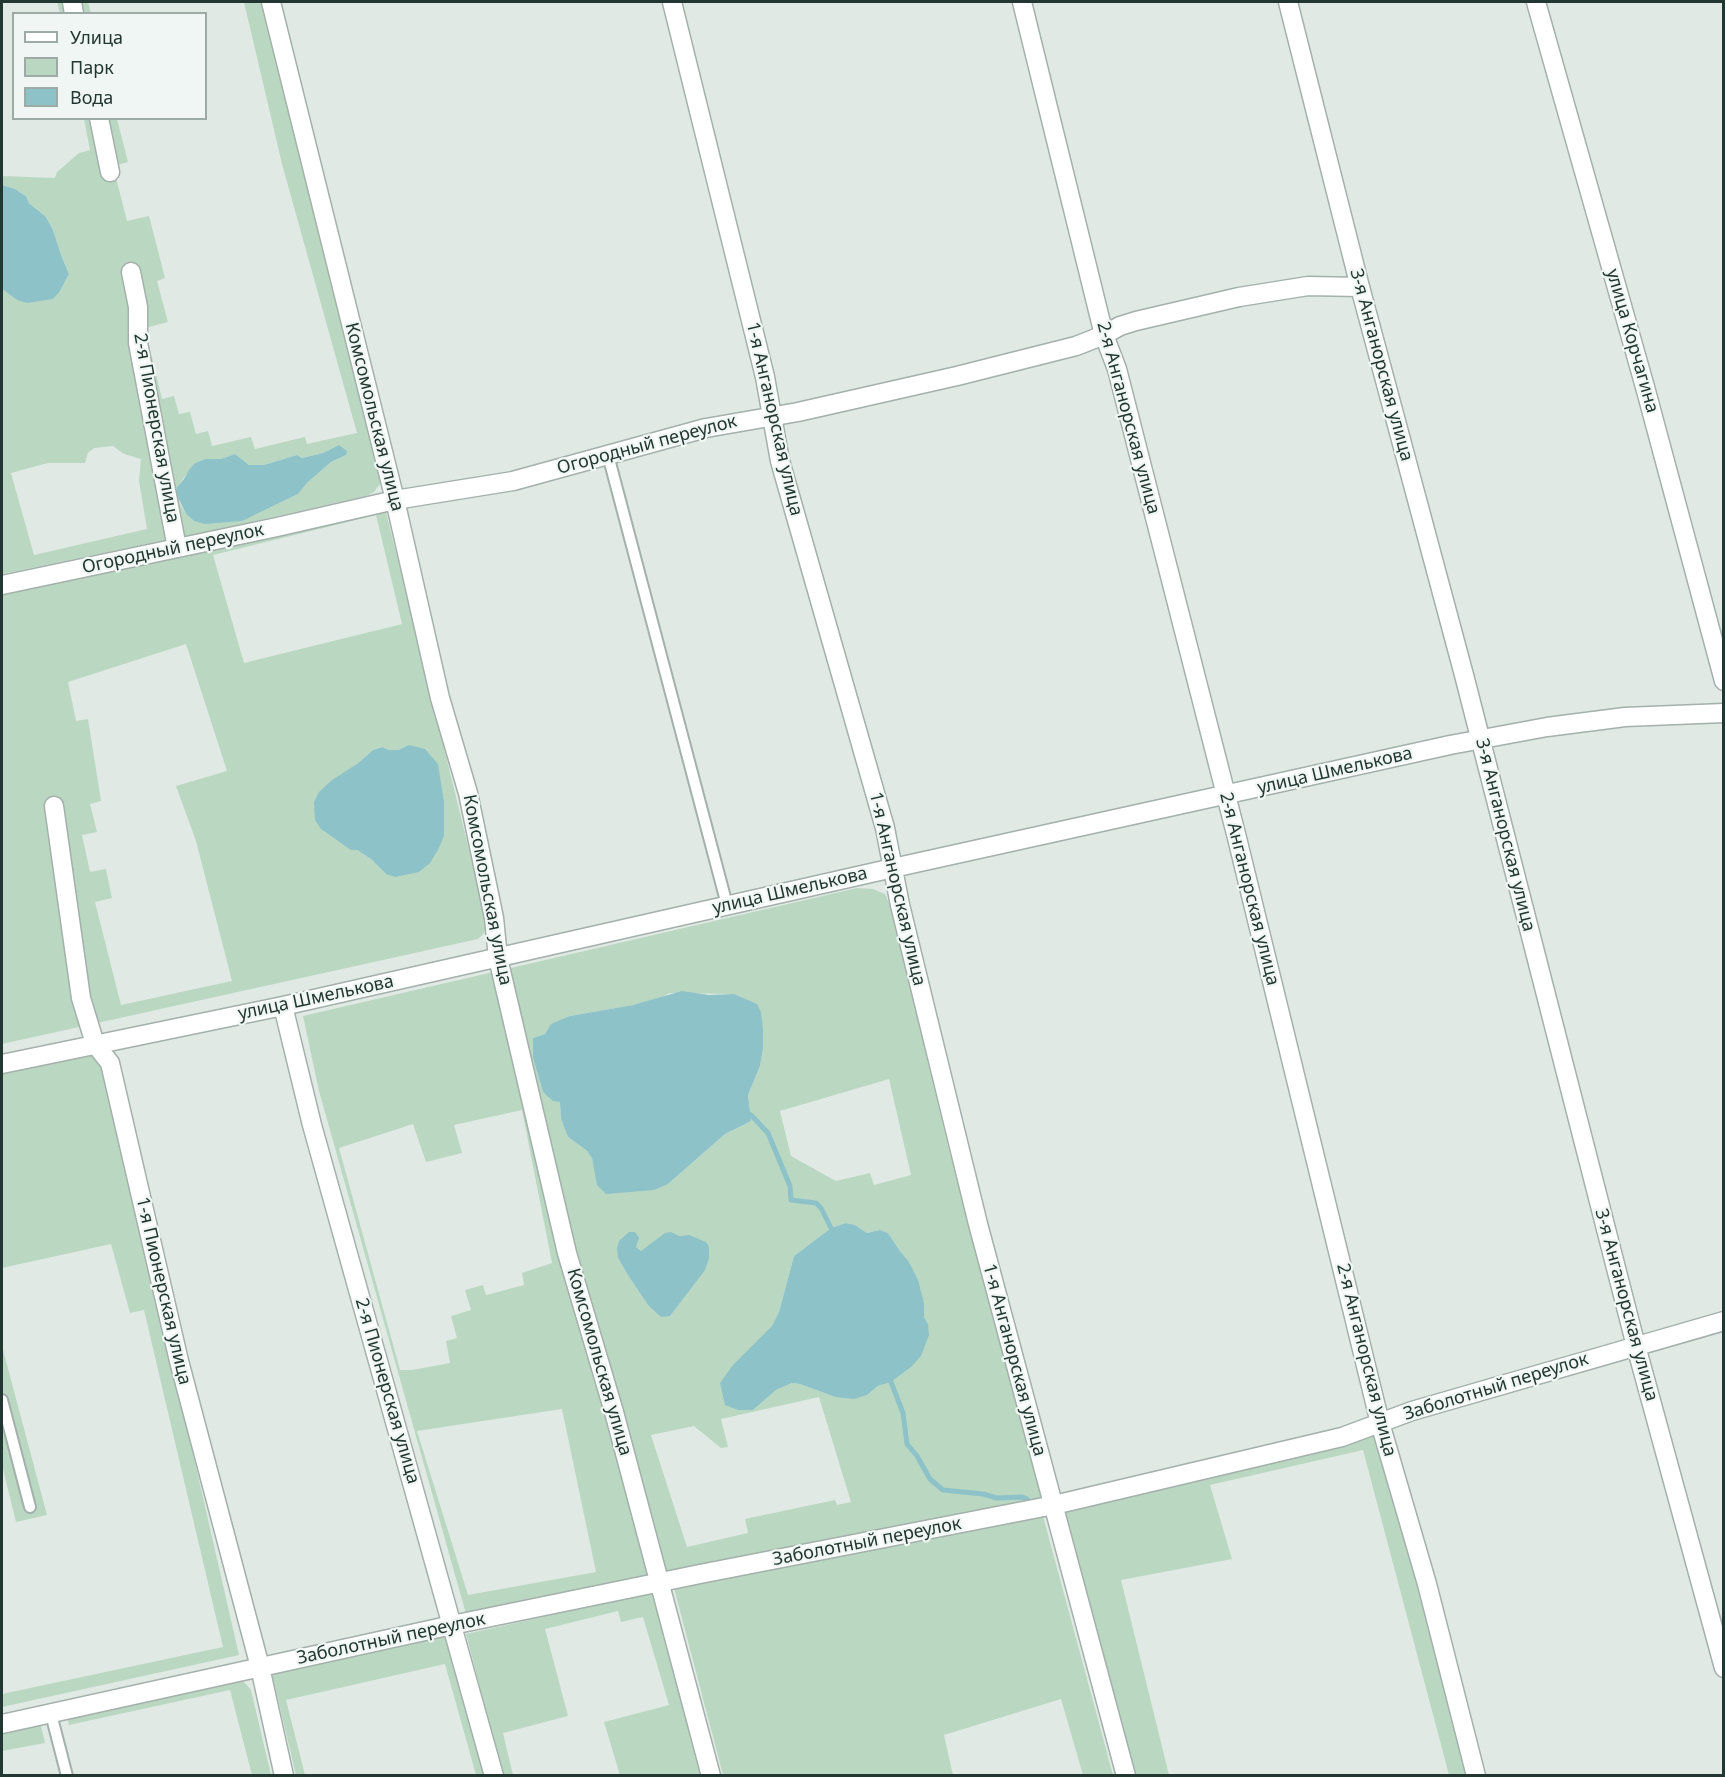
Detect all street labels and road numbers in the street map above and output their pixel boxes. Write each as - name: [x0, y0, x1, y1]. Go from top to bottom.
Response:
- street label: 3-я Анганорская улица: [1345, 266, 1417, 464]
- street label: улица Корчагина: [1601, 267, 1663, 415]
- street label: 2-я Анганорская улица: [1092, 319, 1164, 517]
- street label: Комсомольская улица: [340, 320, 408, 514]
- street label: 1-я Анганорская улица: [741, 320, 807, 518]
- street label: 2-я Пионерская улица: [129, 331, 183, 525]
- street label: Огородный переулок: [555, 411, 739, 479]
- street label: Огородный переулок: [80, 519, 266, 579]
- street label: 3-я Анганорская улица: [1471, 736, 1539, 934]
- street label: улица Шмелькова: [1255, 743, 1415, 799]
- street label: 1-я Анганорская улица: [864, 790, 930, 988]
- street label: 2-я Анганорская улица: [1215, 790, 1283, 988]
- street label: Комсомольская улица: [458, 793, 516, 987]
- street label: улица Шмелькова: [710, 863, 870, 919]
- street label: улица Шмелькова: [236, 971, 396, 1025]
- street label: 1-я Пионерская улица: [131, 1195, 195, 1387]
- street label: 3-я Анганорская улица: [1590, 1206, 1662, 1404]
- street label: 1-я Анганорская улица: [978, 1261, 1050, 1459]
- street label: 2-я Анганорская улица: [1332, 1261, 1400, 1459]
- street label: Комсомольская улица: [562, 1266, 636, 1458]
- street label: 2-я Пионерская улица: [350, 1296, 424, 1486]
- street label: Заболотный переулок: [1401, 1349, 1591, 1425]
- street label: Заболотный переулок: [771, 1513, 963, 1571]
- street label: Заболотный переулок: [295, 1608, 487, 1670]

